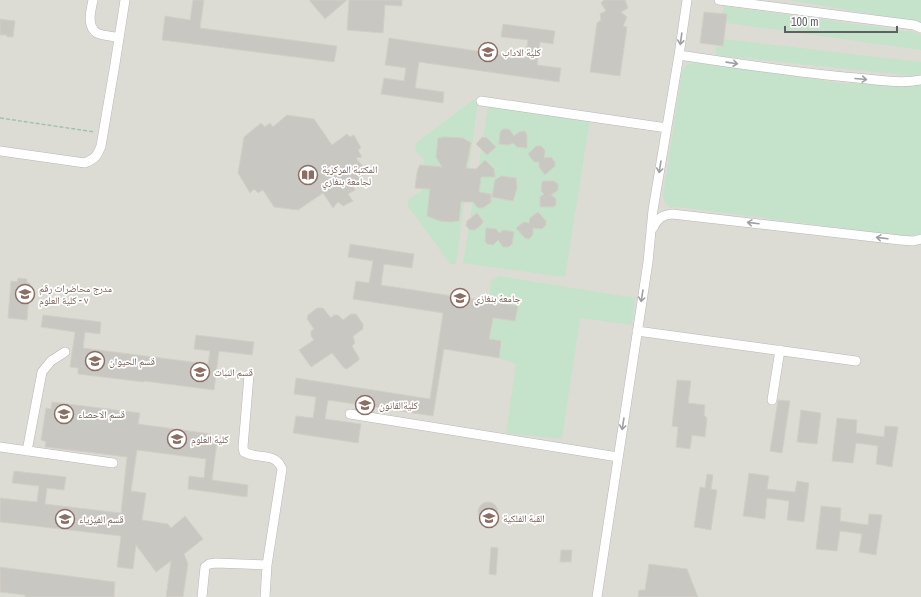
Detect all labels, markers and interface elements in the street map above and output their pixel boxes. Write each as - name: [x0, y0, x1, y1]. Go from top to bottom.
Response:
- scale bar: [785, 8, 897, 34]
- text: 100 m: [791, 14, 818, 30]
- one-way arrow: [678, 32, 685, 45]
- school or university icon: كلية الاداب: [477, 41, 499, 63]
- place label: كلية الاداب: [502, 46, 541, 59]
- one-way arrow: [725, 59, 738, 67]
- one-way arrow: [854, 75, 867, 82]
- one-way arrow: [656, 160, 664, 173]
- place label: المكتبة المركزية لجامعة بنغازي: [322, 163, 377, 189]
- library icon: المكتبة المركزية لجامعة بنغازي: [297, 164, 319, 186]
- one-way arrow: [747, 219, 760, 227]
- one-way arrow: [876, 234, 889, 242]
- place label: مدرج محاضرات رقم ٧ - كلية العلوم: [39, 282, 113, 308]
- school or university icon: مدرج محاضرات رقم ٧ - كلية العلوم: [14, 283, 36, 305]
- school or university icon: جامعة بنغازي: [449, 287, 471, 309]
- one-way arrow: [638, 289, 646, 302]
- place label: جامعة بنغازي: [474, 292, 521, 306]
- school or university icon: قسم الحيوان: [84, 350, 106, 372]
- place label: قسم الحيوان: [109, 355, 155, 369]
- school or university icon: قسم النبات: [189, 361, 211, 383]
- place label: قسم النبات: [214, 366, 253, 380]
- school or university icon: كليةالقانون: [354, 394, 376, 416]
- place label: كليةالقانون: [379, 399, 418, 412]
- school or university icon: قسم الاحصاء: [53, 403, 75, 425]
- place label: قسم الاحصاء: [78, 408, 125, 422]
- one-way arrow: [619, 417, 627, 430]
- school or university icon: كلية العلوم: [166, 428, 188, 450]
- place label: كلية العلوم: [191, 433, 229, 447]
- school or university icon: القبة الفلكية: [478, 507, 500, 529]
- school or university icon: قسم الفيزياء: [54, 508, 76, 530]
- place label: القبة الفلكية: [503, 512, 545, 525]
- place label: قسم الفيزياء: [79, 513, 124, 527]

